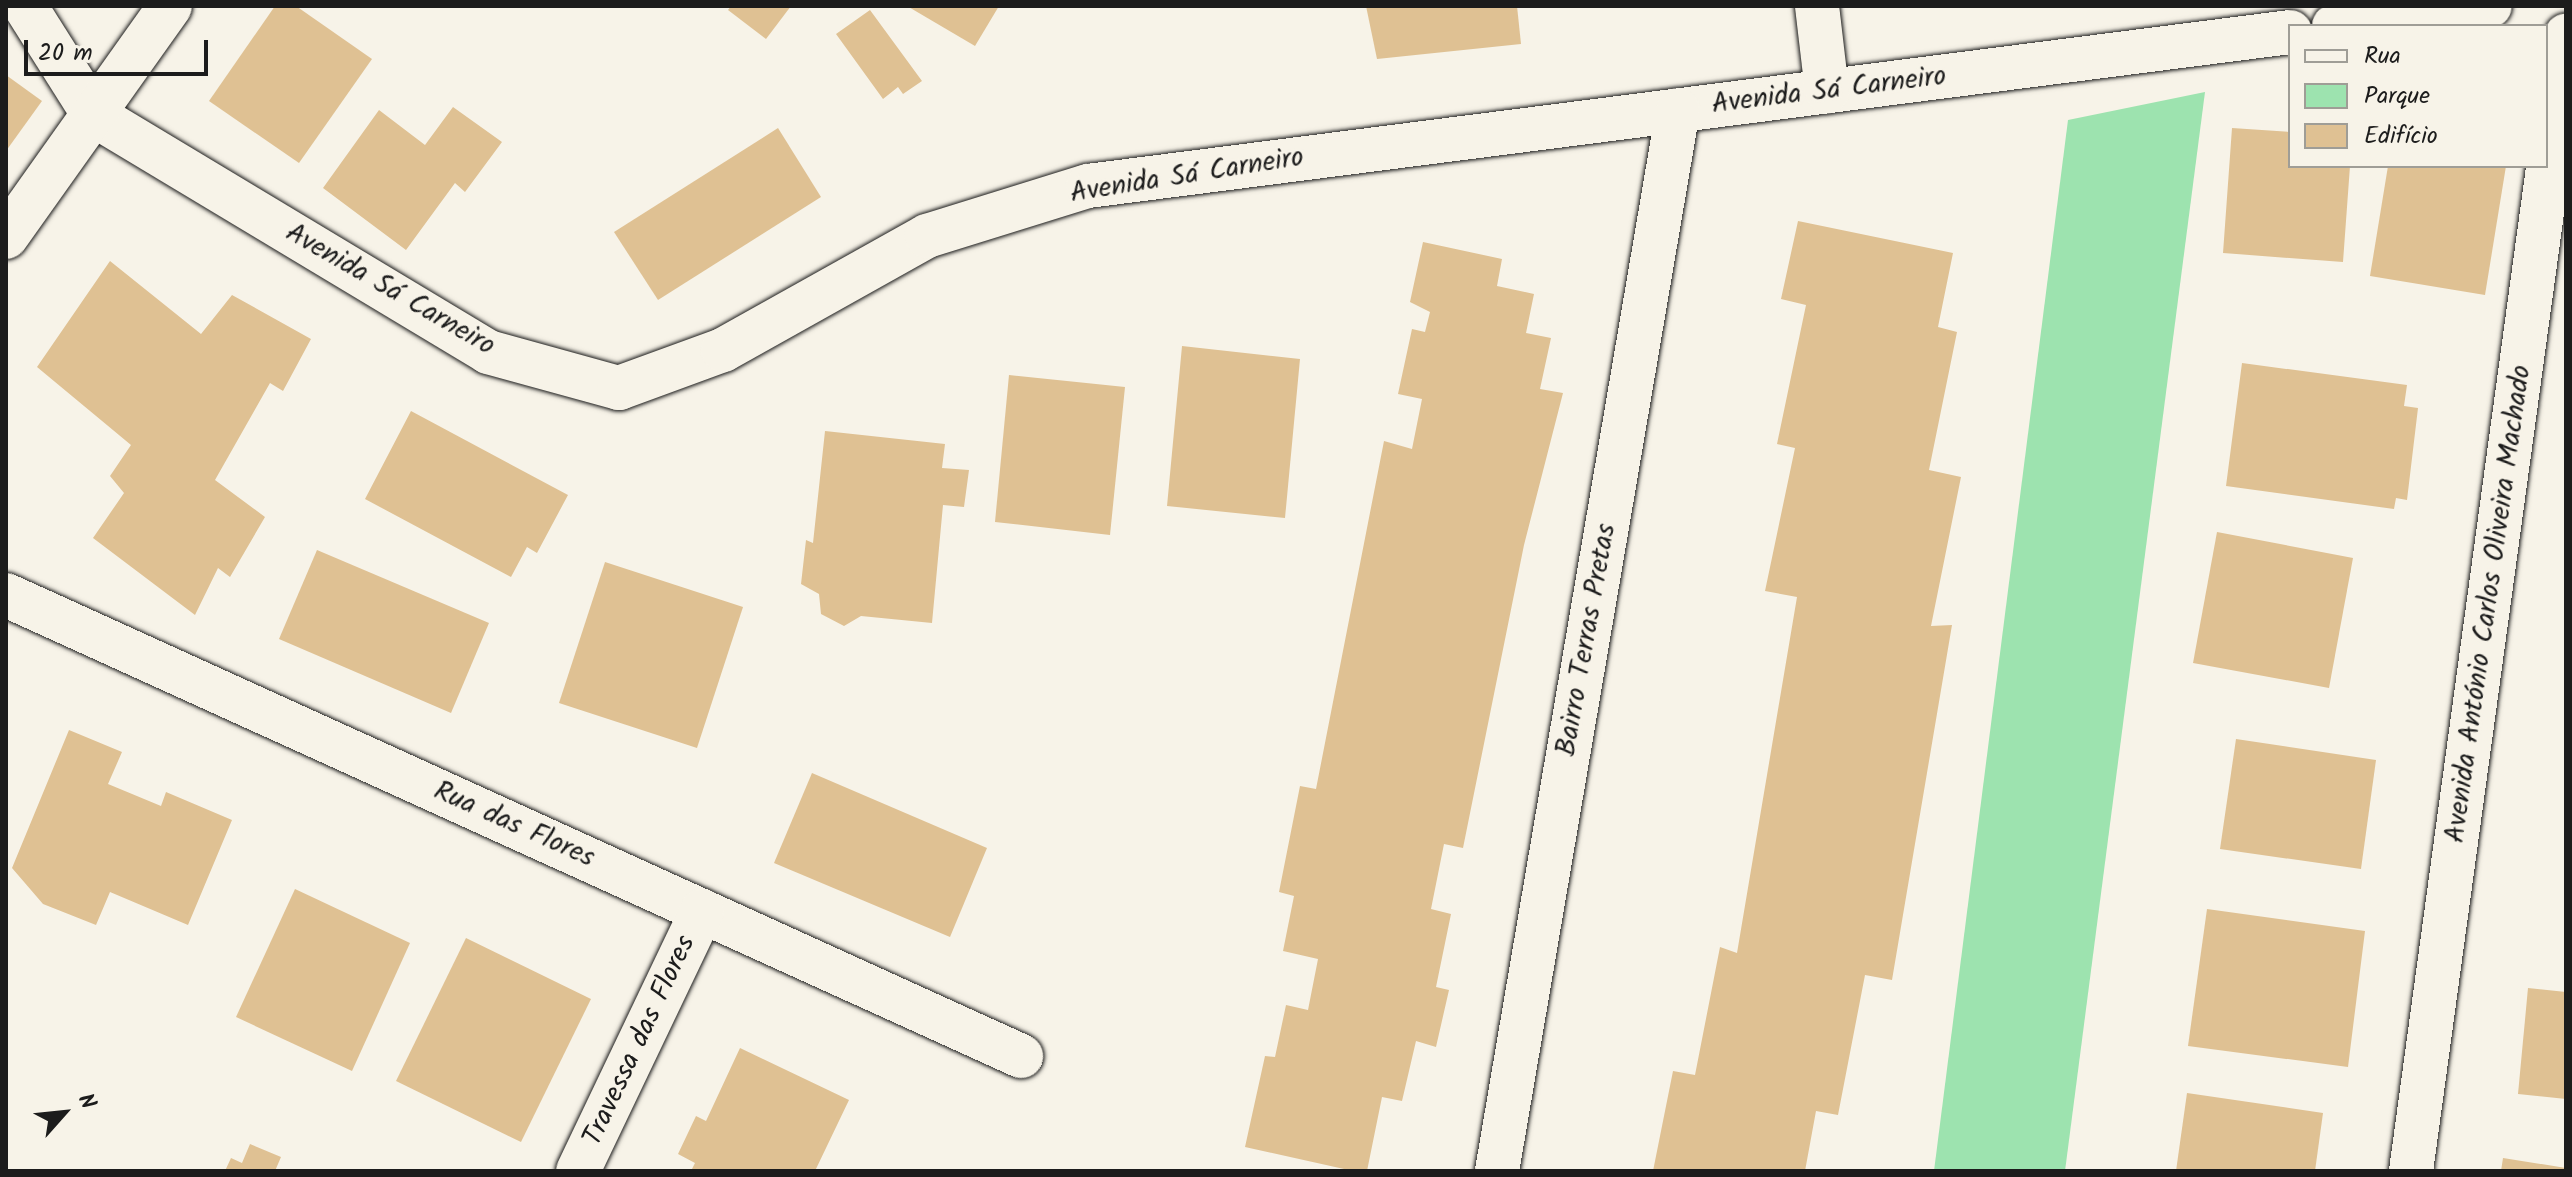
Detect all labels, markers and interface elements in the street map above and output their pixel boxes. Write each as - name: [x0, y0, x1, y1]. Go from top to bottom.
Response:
- scale bar: [28, 24, 212, 74]
- legend: [2288, 24, 2548, 168]
- text: 20 m: [38, 34, 93, 73]
- text: Rua: [2364, 37, 2401, 76]
- street label: Avenida Sá Carneiro: [1710, 60, 1948, 122]
- text: Parque: [2364, 77, 2430, 116]
- text: Edifício: [2364, 117, 2438, 156]
- street label: Avenida Sá Carneiro: [1068, 141, 1306, 211]
- street label: Avenida Sá Carneiro: [279, 216, 501, 364]
- street label: Avenida António Carlos Oliveira Machado: [2439, 363, 2539, 845]
- street label: Bairro Terras Pretas: [1550, 521, 1624, 759]
- street label: Rua das Flores: [428, 775, 600, 875]
- street label: Travessa das Flores: [577, 930, 703, 1152]
- north arrow: [24, 1073, 104, 1153]
- text: N: [67, 1088, 105, 1116]

